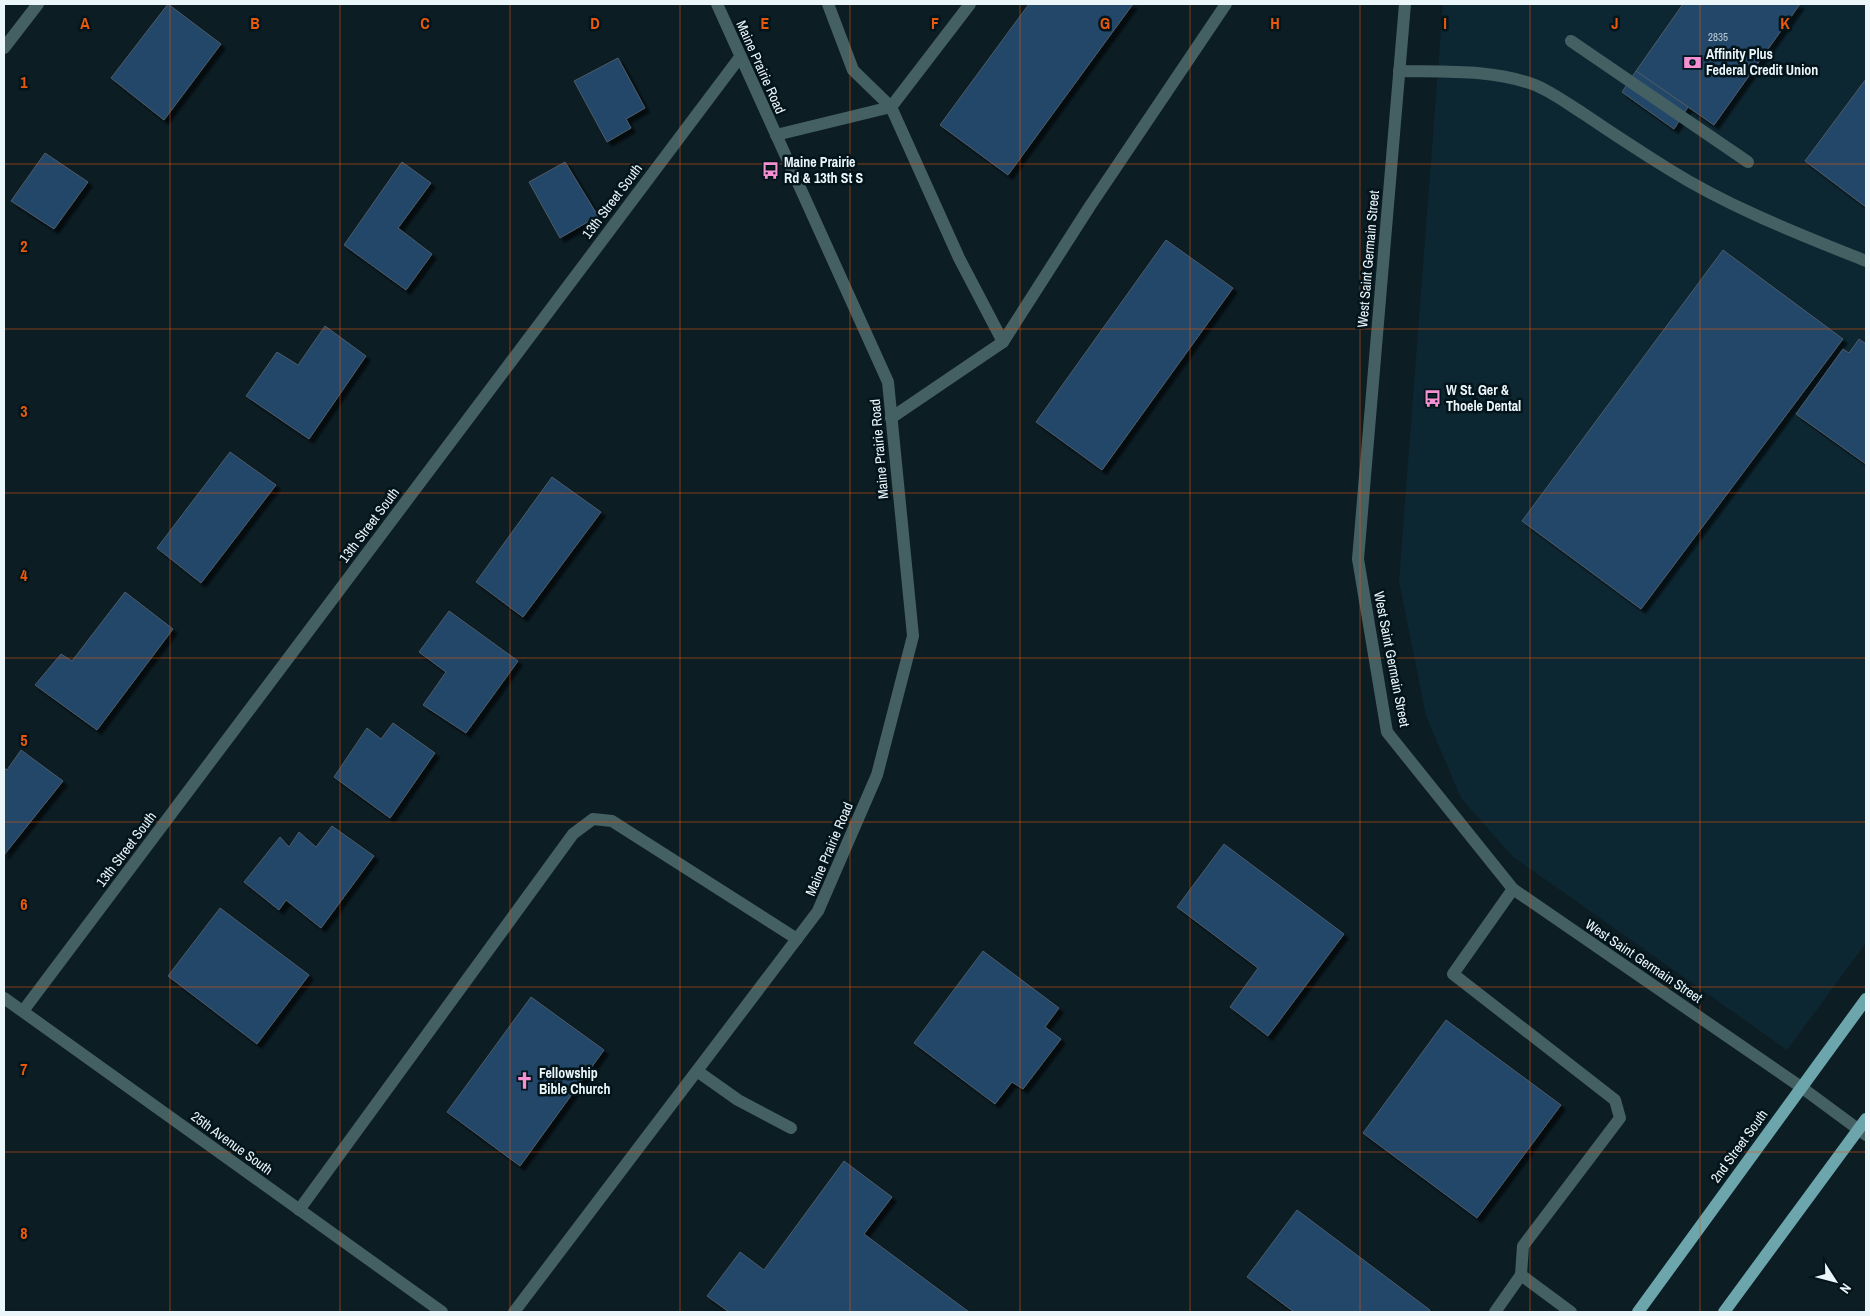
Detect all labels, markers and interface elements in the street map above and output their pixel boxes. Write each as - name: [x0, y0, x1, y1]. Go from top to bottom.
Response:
- text: A: [80, 12, 90, 34]
- text: B: [250, 12, 260, 34]
- text: C: [420, 12, 430, 34]
- text: D: [590, 12, 600, 34]
- text: E: [761, 12, 770, 34]
- text: F: [931, 12, 939, 34]
- text: G: [1100, 12, 1110, 34]
- text: H: [1270, 12, 1280, 34]
- text: I: [1443, 12, 1447, 34]
- text: J: [1611, 12, 1619, 34]
- text: K: [1780, 12, 1790, 34]
- street label: Maine Prairie Road: [732, 18, 790, 116]
- house number: 2835: [1708, 30, 1728, 44]
- place label: Affinity Plus Federal Credit Union: [1706, 45, 1818, 79]
- bank icon: Affinity Plus Federal Credit Union: [1682, 52, 1702, 72]
- text: 1: [20, 71, 28, 93]
- place label: Maine Prairie Rd & 13th St S: [784, 153, 863, 187]
- street label: 13th Street South: [578, 160, 646, 242]
- bus stop icon: Maine Prairie Rd & 13th St S: [760, 160, 780, 180]
- street label: West Saint Germain Street: [1353, 190, 1383, 328]
- text: 2: [20, 235, 28, 257]
- place label: W St. Ger & Thoele Dental: [1446, 381, 1521, 415]
- bus stop icon: W St. Ger & Thoele Dental: [1422, 388, 1442, 408]
- street label: Maine Prairie Road: [866, 398, 892, 500]
- text: 3: [20, 400, 28, 422]
- street label: 13th Street South: [335, 484, 403, 566]
- text: 4: [20, 564, 28, 586]
- street label: West Saint Germain Street: [1370, 590, 1414, 728]
- text: 5: [20, 729, 28, 751]
- street label: Maine Prairie Road: [801, 799, 857, 899]
- street label: 13th Street South: [92, 808, 160, 890]
- text: 6: [20, 893, 28, 915]
- street label: West Saint Germain Street: [1582, 915, 1706, 1007]
- text: 7: [20, 1058, 28, 1080]
- place label: Fellowship Bible Church: [539, 1064, 610, 1098]
- church icon: Fellowship Bible Church: [515, 1071, 535, 1091]
- street label: 2nd Street South: [1706, 1106, 1772, 1186]
- street label: 25th Avenue South: [188, 1107, 276, 1179]
- text: 8: [20, 1222, 28, 1244]
- north arrow: [1810, 1256, 1860, 1306]
- text: N: [1836, 1280, 1855, 1297]

